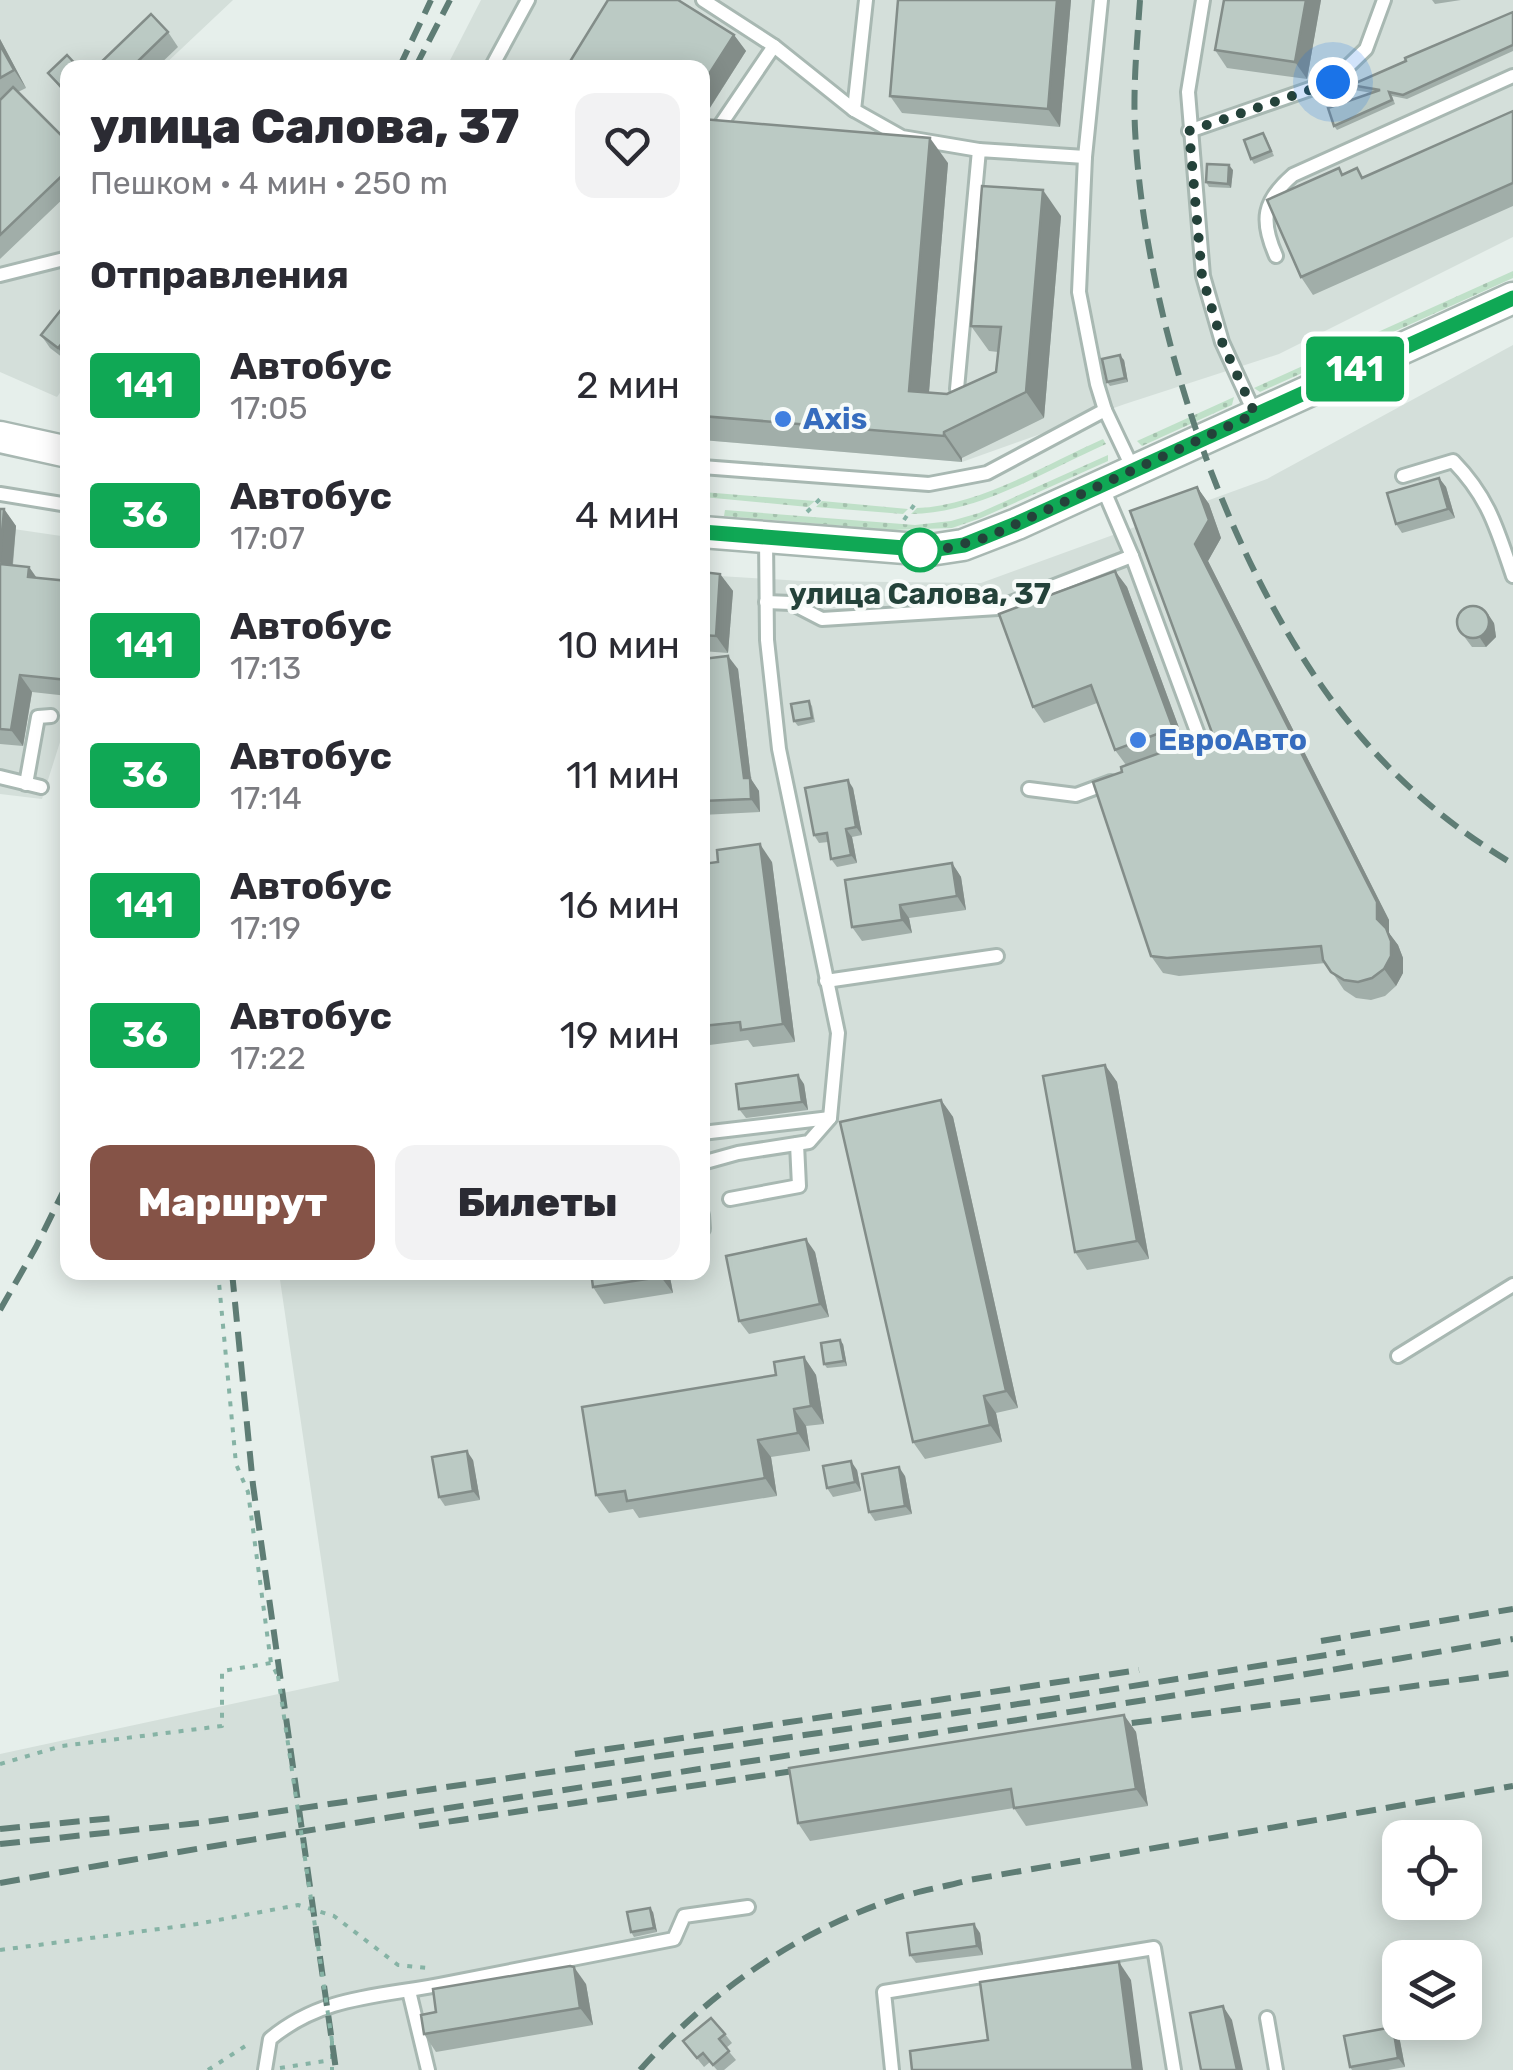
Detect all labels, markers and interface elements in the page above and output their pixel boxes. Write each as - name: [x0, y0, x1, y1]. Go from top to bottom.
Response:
- your location: [1308, 57, 1358, 107]
- button: heart: [575, 93, 680, 198]
- text: улица Салова, 37: [90, 98, 520, 155]
- text: Пешком · 4 мин · 250 m: [90, 164, 448, 202]
- text: Отправления: [90, 252, 349, 298]
- line badge: 141: [1298, 336, 1412, 402]
- text: Автобус: [230, 343, 392, 389]
- text: 141: [1326, 348, 1384, 390]
- text: 2 мин: [576, 362, 680, 408]
- text: 141: [116, 364, 174, 406]
- text: 17:05: [230, 389, 308, 427]
- place label: Axis: [803, 401, 867, 437]
- marker: Axis: [772, 408, 794, 430]
- text: Автобус: [230, 473, 392, 519]
- text: 4 мин: [575, 492, 680, 538]
- text: 36: [122, 494, 168, 536]
- text: 17:07: [230, 519, 305, 557]
- marker: улица Салова, 37: [899, 529, 941, 571]
- place label: улица Салова, 37: [789, 576, 1051, 612]
- text: Автобус: [230, 603, 392, 649]
- text: 10 мин: [558, 622, 680, 668]
- text: 141: [116, 624, 174, 666]
- text: 17:13: [230, 649, 301, 687]
- place label: ЕвроАвто: [1158, 722, 1307, 758]
- marker: ЕвроАвто: [1127, 729, 1149, 751]
- text: Автобус: [230, 733, 392, 779]
- text: 11 мин: [566, 752, 680, 798]
- text: 36: [122, 754, 168, 796]
- text: 17:14: [230, 779, 302, 817]
- text: Автобус: [230, 863, 392, 909]
- text: 16 мин: [559, 882, 680, 928]
- text: 141: [116, 884, 174, 926]
- text: 17:19: [230, 909, 301, 947]
- text: Автобус: [230, 993, 392, 1039]
- text: 19 мин: [560, 1012, 680, 1058]
- text: 36: [122, 1014, 168, 1056]
- text: 17:22: [230, 1039, 306, 1077]
- button: Маршрут: [90, 1145, 375, 1260]
- button: Билеты: [395, 1145, 680, 1260]
- map controls: [1382, 1820, 1482, 2040]
- button: locate: [1382, 1820, 1482, 1920]
- button: layers: [1382, 1940, 1482, 2040]

